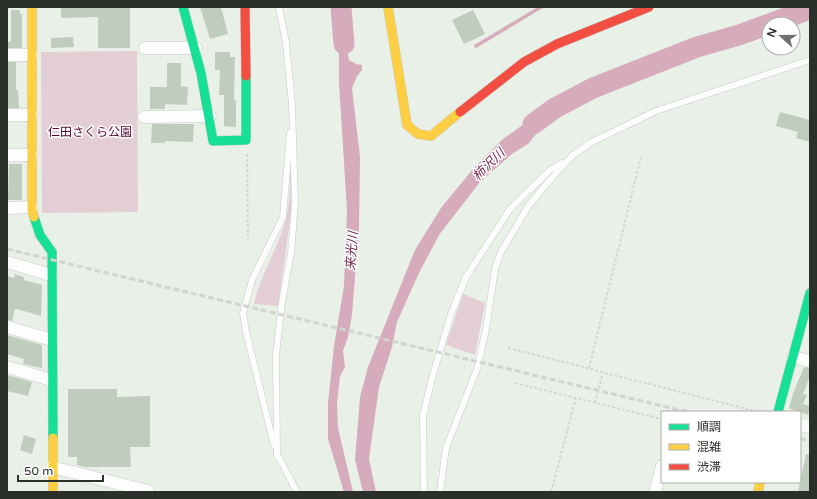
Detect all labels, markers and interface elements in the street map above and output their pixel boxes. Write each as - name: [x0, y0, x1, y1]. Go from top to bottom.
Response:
- north arrow: [761, 16, 801, 56]
- text: N: [764, 26, 780, 39]
- park label: 仁田さくら公園: [48, 125, 132, 139]
- water label: 柿沢川: [469, 144, 510, 184]
- water label: 来光川: [343, 229, 361, 271]
- legend: [661, 411, 801, 483]
- text: 順調: [697, 420, 721, 434]
- text: 混雑: [697, 440, 721, 454]
- scale bar: [18, 457, 103, 483]
- text: 渋滞: [697, 460, 721, 474]
- text: 50 m: [24, 464, 53, 478]

